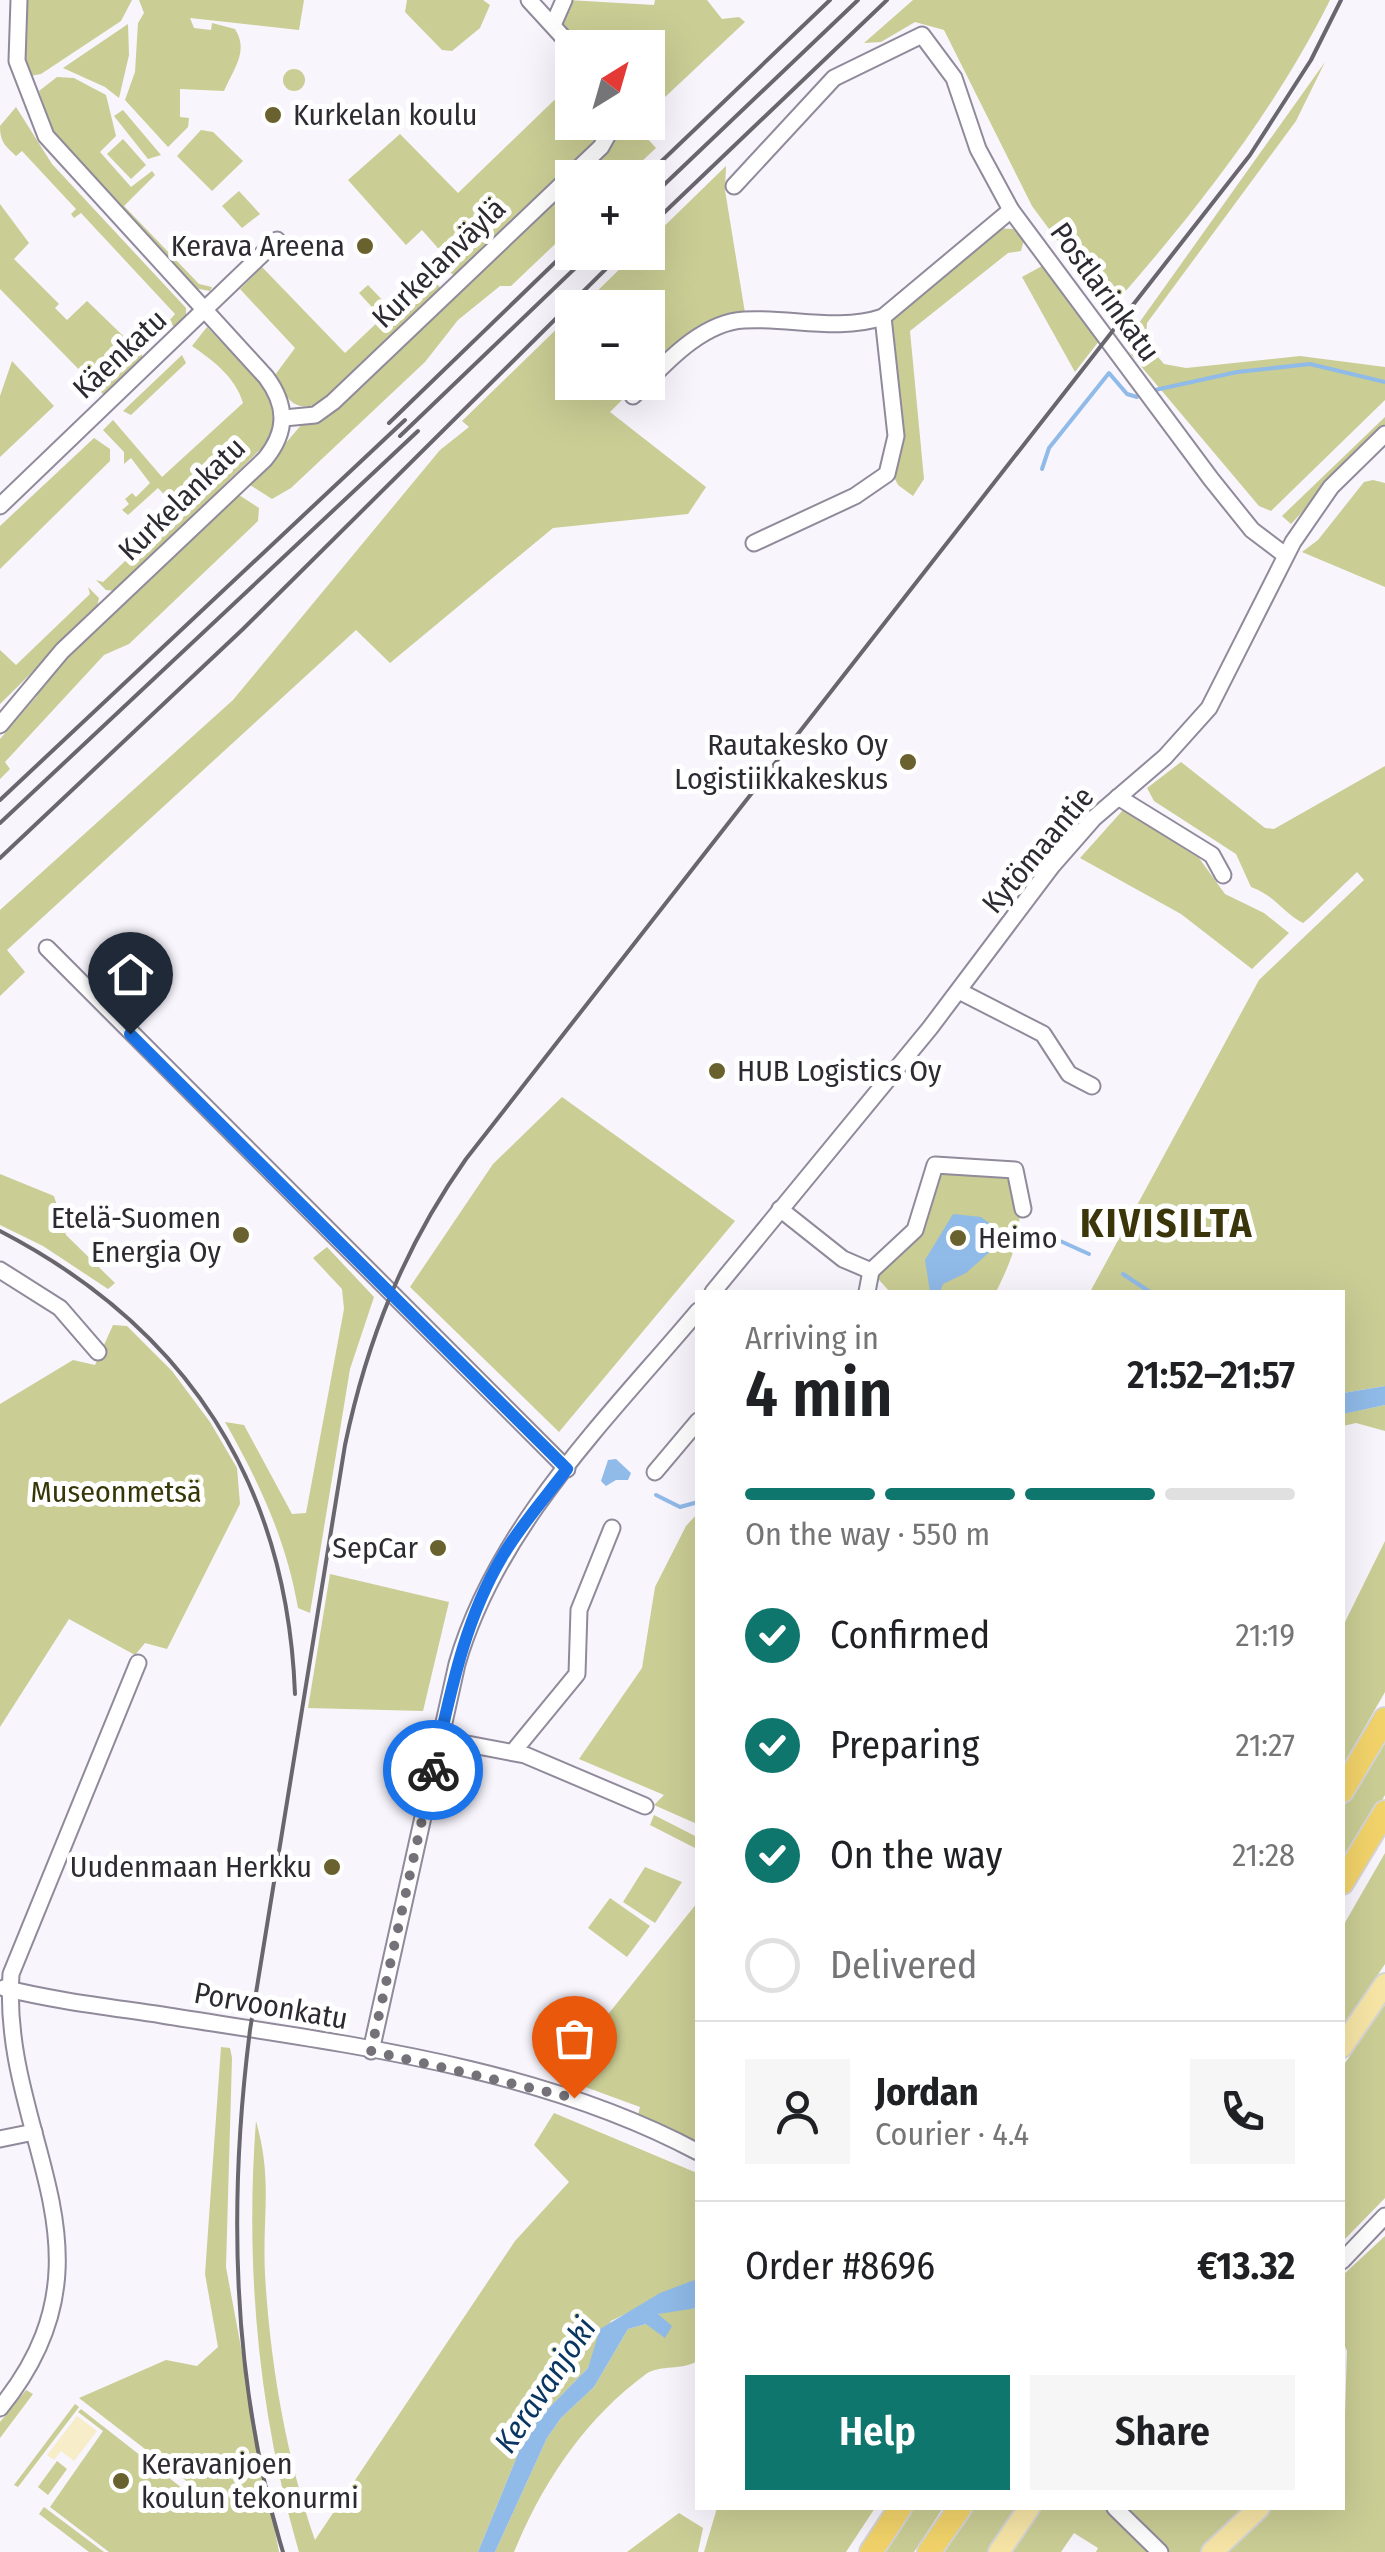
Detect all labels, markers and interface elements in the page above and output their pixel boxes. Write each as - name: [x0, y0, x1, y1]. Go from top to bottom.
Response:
- north arrow: [555, 30, 665, 140]
- map controls: [555, 30, 665, 400]
- place label: Kurkelan koulu: [293, 97, 477, 133]
- marker: Kurkelan koulu: [262, 104, 284, 126]
- button: +: [555, 160, 665, 270]
- street label: Kurkelanväylä: [365, 191, 513, 335]
- street label: Postlarinkatu: [1043, 216, 1167, 368]
- place label: Kerava Areena: [171, 228, 345, 264]
- marker: Kerava Areena: [354, 235, 376, 257]
- button: −: [555, 290, 665, 400]
- street label: Käenkatu: [66, 302, 174, 406]
- street label: Kurkelankatu: [111, 430, 253, 568]
- place label: Rautakesko Oy Logistiikkakeskus: [674, 727, 889, 797]
- marker: Rautakesko Oy Logistiikkakeskus: [897, 751, 919, 773]
- street label: Kytömaantie: [975, 779, 1101, 921]
- pin: [88, 932, 173, 1035]
- icon: home: [103, 947, 158, 1002]
- place label: HUB Logistics Oy: [737, 1053, 942, 1089]
- marker: HUB Logistics Oy: [706, 1060, 728, 1082]
- place label: Etelä-Suomen Energia Oy: [51, 1200, 222, 1270]
- district label: KIVISILTA: [1080, 1200, 1254, 1248]
- place label: Heimo: [978, 1220, 1057, 1256]
- marker: Etelä-Suomen Energia Oy: [230, 1224, 252, 1246]
- marker: Heimo: [947, 1227, 969, 1249]
- text: Arriving in: [745, 1319, 879, 1357]
- text: 21:52–21:57: [1127, 1352, 1295, 1398]
- text: 4 min: [745, 1355, 893, 1433]
- park label: Museonmetsä: [30, 1474, 202, 1510]
- text: On the way · 550 m: [745, 1515, 990, 1553]
- place label: SepCar: [332, 1530, 419, 1566]
- marker: SepCar: [427, 1537, 449, 1559]
- icon: check: [745, 1608, 800, 1663]
- text: Confirmed: [830, 1612, 990, 1658]
- text: 21:19: [1236, 1616, 1295, 1654]
- icon: check: [745, 1718, 800, 1773]
- courier: [383, 1720, 483, 1820]
- text: Preparing: [830, 1722, 979, 1768]
- text: 21:27: [1235, 1726, 1295, 1764]
- icon: bike: [406, 1743, 461, 1798]
- icon: check: [745, 1828, 800, 1883]
- text: On the way: [830, 1832, 1002, 1878]
- text: 21:28: [1232, 1836, 1295, 1874]
- place label: Uudenmaan Herkku: [70, 1849, 312, 1885]
- marker: Uudenmaan Herkku: [321, 1856, 343, 1878]
- text: Delivered: [830, 1942, 977, 1988]
- street label: Porvoonkatu: [191, 1975, 351, 2037]
- pin: [532, 1996, 617, 2099]
- icon: bag: [547, 2011, 602, 2066]
- button: person: [745, 2059, 850, 2164]
- button: phone: [1190, 2059, 1295, 2164]
- text: Jordan: [875, 2069, 979, 2115]
- text: Courier · 4.4: [875, 2115, 1029, 2153]
- text: Order #8696: [745, 2243, 935, 2289]
- text: €13.32: [1197, 2243, 1295, 2289]
- water label: Keravanjoki: [486, 2310, 604, 2460]
- button: Help: [745, 2375, 1010, 2490]
- button: Share: [1030, 2375, 1295, 2490]
- place label: Keravanjoen koulun tekonurmi: [141, 2446, 359, 2516]
- marker: Keravanjoen koulun tekonurmi: [110, 2470, 132, 2492]

